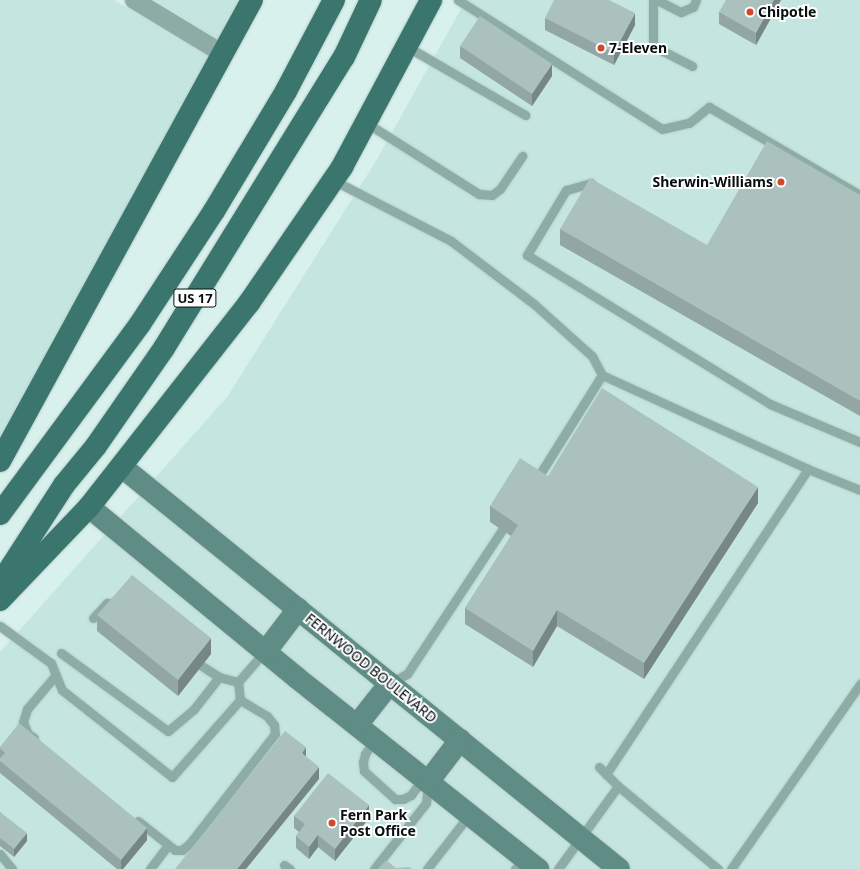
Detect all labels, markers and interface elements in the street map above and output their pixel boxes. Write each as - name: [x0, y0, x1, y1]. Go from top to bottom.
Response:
- place label: Chipotle: [758, 4, 816, 20]
- marker: Chipotle: [745, 7, 755, 17]
- place label: 7-Eleven: [609, 40, 667, 56]
- marker: 7-Eleven: [596, 43, 606, 53]
- place label: Sherwin-Williams: [653, 174, 773, 190]
- marker: Sherwin-Williams: [776, 177, 786, 187]
- road number: US 17: [173, 287, 217, 309]
- street label: FERNWOOD BOULEVARD: [302, 610, 440, 726]
- place label: Fern Park Post Office: [340, 807, 416, 840]
- marker: Fern Park Post Office: [327, 818, 337, 828]

